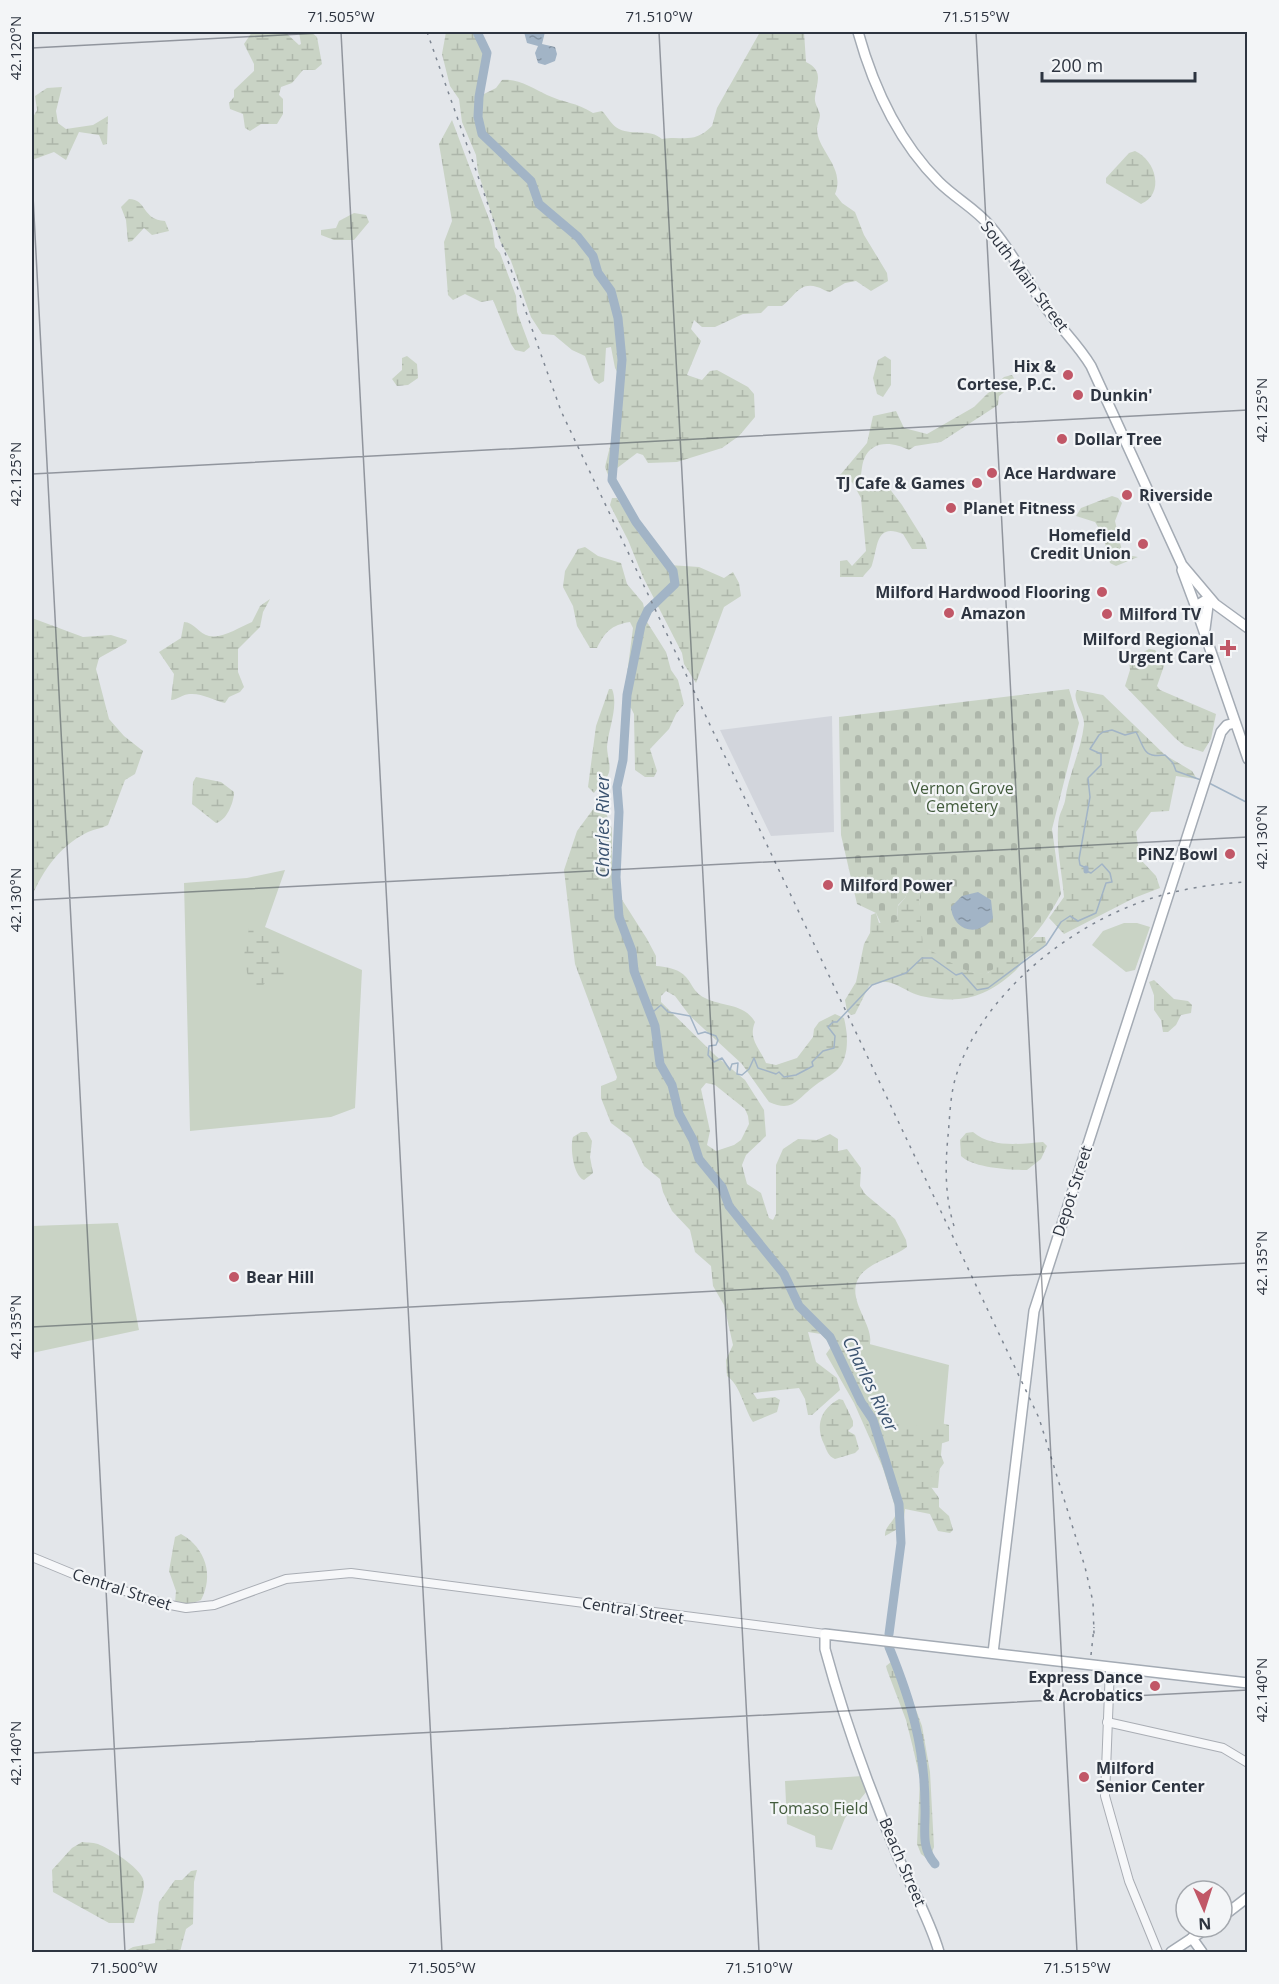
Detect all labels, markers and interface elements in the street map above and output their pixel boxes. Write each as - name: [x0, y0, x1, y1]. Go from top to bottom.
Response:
- text: 71.505°W: [307, 6, 375, 26]
- text: 71.510°W: [625, 6, 693, 26]
- text: 71.515°W: [942, 6, 1010, 26]
- text: 42.120°N: [5, 16, 25, 80]
- scale bar: [1042, 45, 1195, 83]
- text: 200 m: [1051, 53, 1103, 77]
- street label: South Main Street: [976, 216, 1074, 336]
- place label: Hix & Cortese, P.C.: [957, 355, 1056, 395]
- marker: Hix & Cortese, P.C.: [1061, 368, 1075, 382]
- text: 42.125°N: [1251, 378, 1271, 442]
- place label: Dunkin': [1090, 384, 1152, 406]
- marker: Dunkin': [1071, 388, 1085, 402]
- place label: Dollar Tree: [1074, 428, 1162, 450]
- marker: Dollar Tree: [1055, 432, 1069, 446]
- text: 42.125°N: [5, 442, 25, 506]
- place label: Ace Hardware: [1004, 462, 1116, 484]
- marker: Ace Hardware: [985, 466, 999, 480]
- place label: TJ Cafe & Games: [836, 472, 965, 494]
- marker: TJ Cafe & Games: [970, 476, 984, 490]
- place label: Riverside: [1139, 484, 1213, 506]
- marker: Riverside: [1120, 488, 1134, 502]
- place label: Planet Fitness: [963, 497, 1075, 519]
- marker: Planet Fitness: [944, 501, 958, 515]
- place label: Homefield Credit Union: [1030, 524, 1131, 564]
- marker: Homefield Credit Union: [1136, 537, 1150, 551]
- place label: Milford Hardwood Flooring: [875, 581, 1090, 603]
- marker: Milford Hardwood Flooring: [1095, 585, 1109, 599]
- place label: Amazon: [961, 602, 1026, 624]
- place label: Milford TV: [1119, 603, 1202, 625]
- marker: Amazon: [942, 606, 956, 620]
- marker: Milford TV: [1100, 607, 1114, 621]
- place label: Milford Regional Urgent Care: [1083, 628, 1214, 668]
- marker: Milford Regional Urgent Care: [1219, 639, 1237, 657]
- water label: Charles River: [590, 773, 614, 878]
- park label: Vernon Grove Cemetery: [910, 777, 1014, 817]
- text: 42.130°N: [1251, 805, 1271, 869]
- place label: PiNZ Bowl: [1137, 843, 1218, 865]
- marker: PiNZ Bowl: [1223, 847, 1237, 861]
- text: 42.130°N: [5, 868, 25, 932]
- place label: Milford Power: [840, 874, 953, 896]
- marker: Milford Power: [821, 878, 835, 892]
- street label: Depot Street: [1047, 1142, 1097, 1239]
- text: 42.135°N: [1251, 1231, 1271, 1295]
- place label: Bear Hill: [246, 1266, 314, 1288]
- marker: Bear Hill: [227, 1270, 241, 1284]
- text: 42.135°N: [5, 1295, 25, 1359]
- water label: Charles River: [837, 1332, 905, 1436]
- street label: Central Street: [70, 1563, 175, 1615]
- street label: Central Street: [580, 1591, 686, 1629]
- text: 42.140°N: [1251, 1658, 1271, 1722]
- place label: Express Dance & Acrobatics: [1028, 1666, 1143, 1706]
- marker: Express Dance & Acrobatics: [1148, 1679, 1162, 1693]
- text: 42.140°N: [5, 1721, 25, 1785]
- place label: Milford Senior Center: [1096, 1757, 1205, 1797]
- marker: Milford Senior Center: [1077, 1770, 1091, 1784]
- park label: Tomaso Field: [770, 1797, 868, 1819]
- street label: Beach Street: [874, 1814, 932, 1910]
- north arrow: [1174, 1879, 1234, 1939]
- text: N: [1198, 1913, 1212, 1935]
- text: 71.500°W: [90, 1957, 158, 1977]
- text: 71.505°W: [408, 1957, 476, 1977]
- text: 71.510°W: [725, 1957, 793, 1977]
- text: 71.515°W: [1043, 1957, 1111, 1977]

